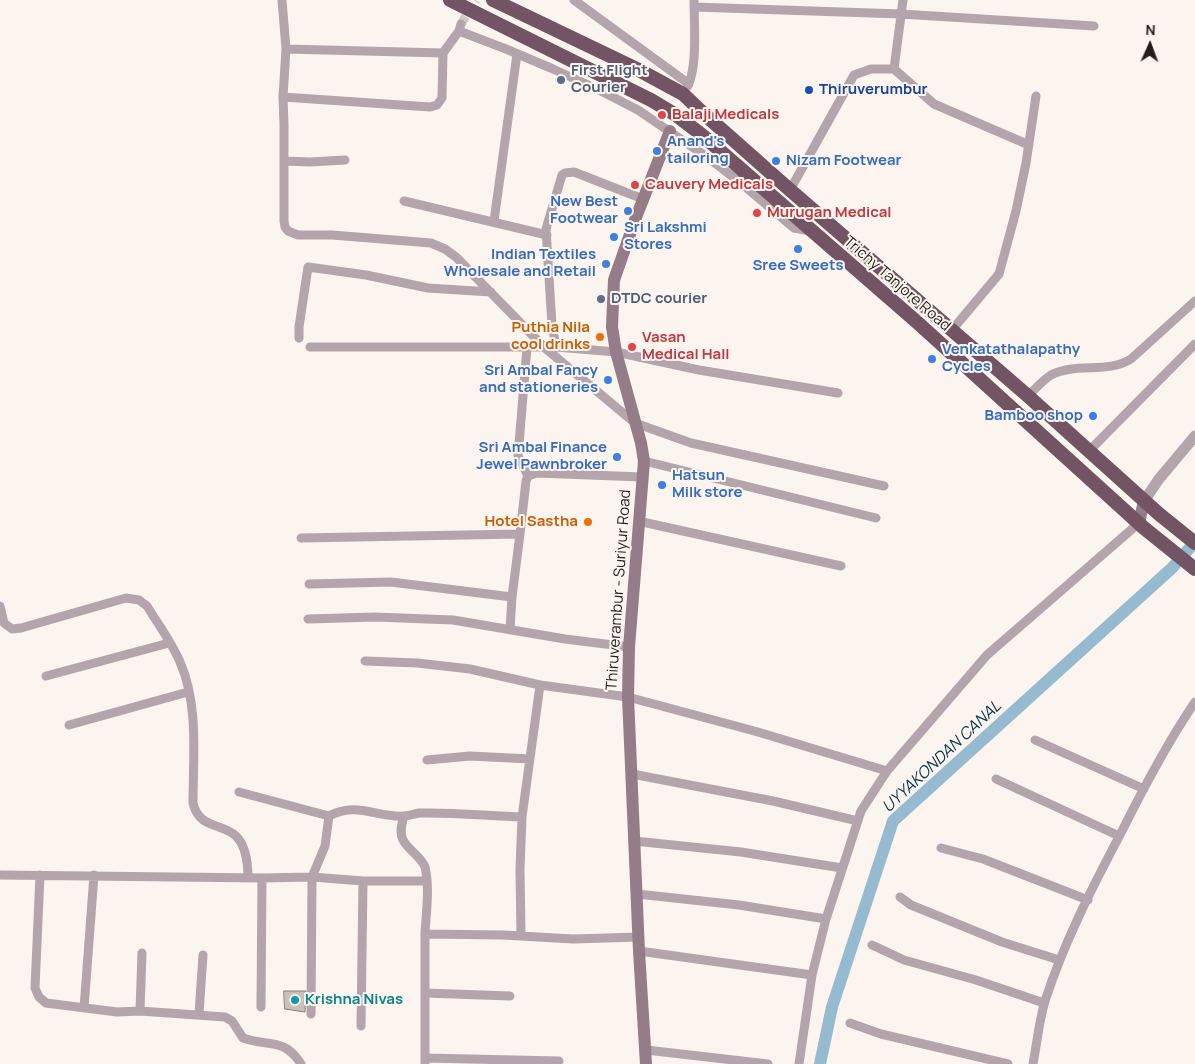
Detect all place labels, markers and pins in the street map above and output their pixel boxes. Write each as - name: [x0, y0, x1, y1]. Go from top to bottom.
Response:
- place label: First Flight Courier: [571, 62, 648, 97]
- marker: First Flight Courier: [555, 74, 567, 86]
- place label: Thiruverumbur: [819, 81, 928, 99]
- marker: Thiruverumbur: [803, 84, 815, 96]
- place label: Balaji Medicals: [672, 106, 779, 124]
- marker: Balaji Medicals: [656, 109, 668, 121]
- place label: Anand's tailoring: [667, 133, 729, 168]
- marker: Anand's tailoring: [651, 145, 663, 157]
- place label: Nizam Footwear: [786, 152, 902, 170]
- marker: Nizam Footwear: [770, 155, 782, 167]
- place label: Cauvery Medicals: [645, 176, 773, 194]
- marker: Cauvery Medicals: [629, 179, 641, 191]
- place label: New Best Footwear: [550, 193, 618, 228]
- place label: Murugan Medical: [767, 204, 892, 222]
- marker: New Best Footwear: [622, 205, 634, 217]
- marker: Murugan Medical: [751, 207, 763, 219]
- place label: Sri Lakshmi Stores: [624, 219, 707, 254]
- marker: Sri Lakshmi Stores: [608, 231, 620, 243]
- marker: Sree Sweets: [792, 243, 804, 255]
- place label: Indian Textiles Wholesale and Retail: [444, 246, 596, 281]
- place label: Sree Sweets: [752, 257, 844, 275]
- marker: Indian Textiles Wholesale and Retail: [600, 258, 612, 270]
- place label: DTDC courier: [611, 290, 707, 308]
- marker: DTDC courier: [595, 293, 607, 305]
- place label: Puthia Nila cool drinks: [511, 319, 590, 354]
- place label: Vasan Medical Hall: [642, 329, 730, 364]
- marker: Puthia Nila cool drinks: [594, 331, 606, 343]
- marker: Vasan Medical Hall: [626, 341, 638, 353]
- place label: Venkatathalapathy Cycles: [942, 341, 1080, 376]
- marker: Venkatathalapathy Cycles: [926, 353, 938, 365]
- place label: Sri Ambal Fancy and stationeries: [479, 362, 598, 397]
- marker: Sri Ambal Fancy and stationeries: [602, 374, 614, 386]
- place label: Bamboo shop: [985, 407, 1083, 425]
- marker: Bamboo shop: [1087, 410, 1099, 422]
- place label: Sri Ambal Finance Jewel Pawnbroker: [476, 439, 607, 474]
- marker: Sri Ambal Finance Jewel Pawnbroker: [611, 451, 623, 463]
- place label: Hatsun Milk store: [672, 467, 743, 502]
- marker: Hatsun Milk store: [656, 479, 668, 491]
- place label: Hotel Sastha: [484, 513, 578, 531]
- marker: Hotel Sastha: [582, 516, 594, 528]
- place label: Krishna Nivas: [305, 991, 403, 1009]
- marker: Krishna Nivas: [289, 994, 301, 1006]

